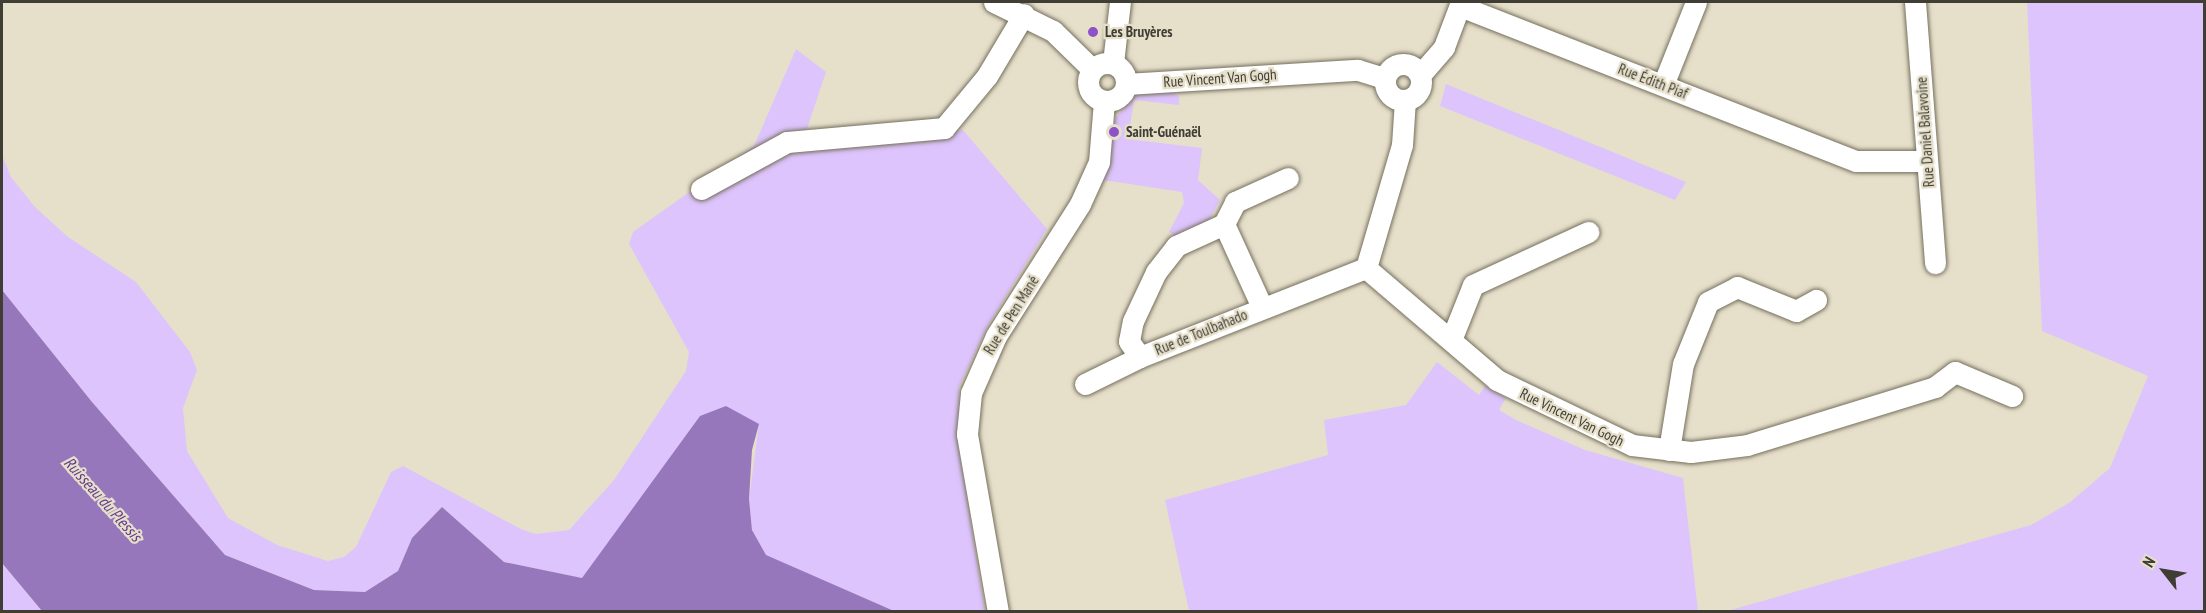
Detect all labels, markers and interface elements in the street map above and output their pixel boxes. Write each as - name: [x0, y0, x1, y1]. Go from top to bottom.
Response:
- place label: Les Bruyères: [1105, 23, 1173, 41]
- marker: Les Bruyères: [1086, 25, 1100, 39]
- street label: Rue Édith Piaf: [1616, 60, 1690, 102]
- street label: Rue Vincent Van Gogh: [1162, 65, 1278, 91]
- street label: Rue Daniel Balavoine: [1912, 76, 1938, 188]
- place label: Saint-Guénaël: [1126, 123, 1201, 141]
- marker: Saint-Guénaël: [1107, 125, 1121, 139]
- street label: Rue de Pen Mané: [980, 272, 1042, 358]
- street label: Rue de Toulbahado: [1152, 305, 1250, 359]
- street label: Rue Vincent Van Gogh: [1517, 384, 1627, 450]
- water label: Ruisseau du Plessis: [60, 453, 146, 545]
- north arrow: [2134, 541, 2194, 601]
- text: N: [2138, 553, 2159, 571]

